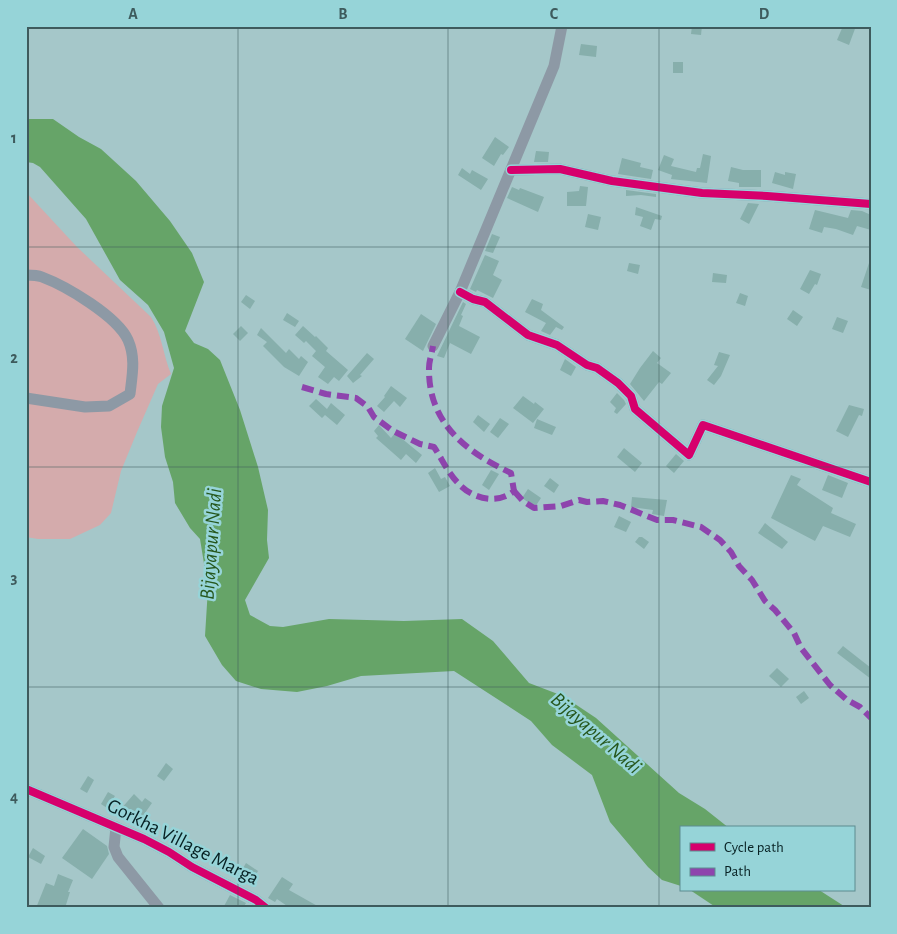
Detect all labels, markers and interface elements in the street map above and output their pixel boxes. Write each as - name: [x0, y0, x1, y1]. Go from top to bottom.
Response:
- text: A: [128, 6, 138, 22]
- text: B: [338, 6, 348, 22]
- text: C: [550, 6, 559, 22]
- text: D: [759, 6, 770, 22]
- text: 1: [11, 130, 17, 146]
- text: 2: [10, 350, 18, 366]
- water label: Bijayapur Nadi: [197, 487, 226, 601]
- text: 3: [11, 570, 18, 586]
- water label: Bijayapur Nadi: [546, 688, 645, 779]
- text: 4: [10, 789, 18, 805]
- street label: Gorkha Village Marga: [104, 795, 262, 889]
- legend: [680, 826, 854, 892]
- text: Cycle path: [724, 840, 784, 855]
- text: Path: [724, 864, 751, 879]

